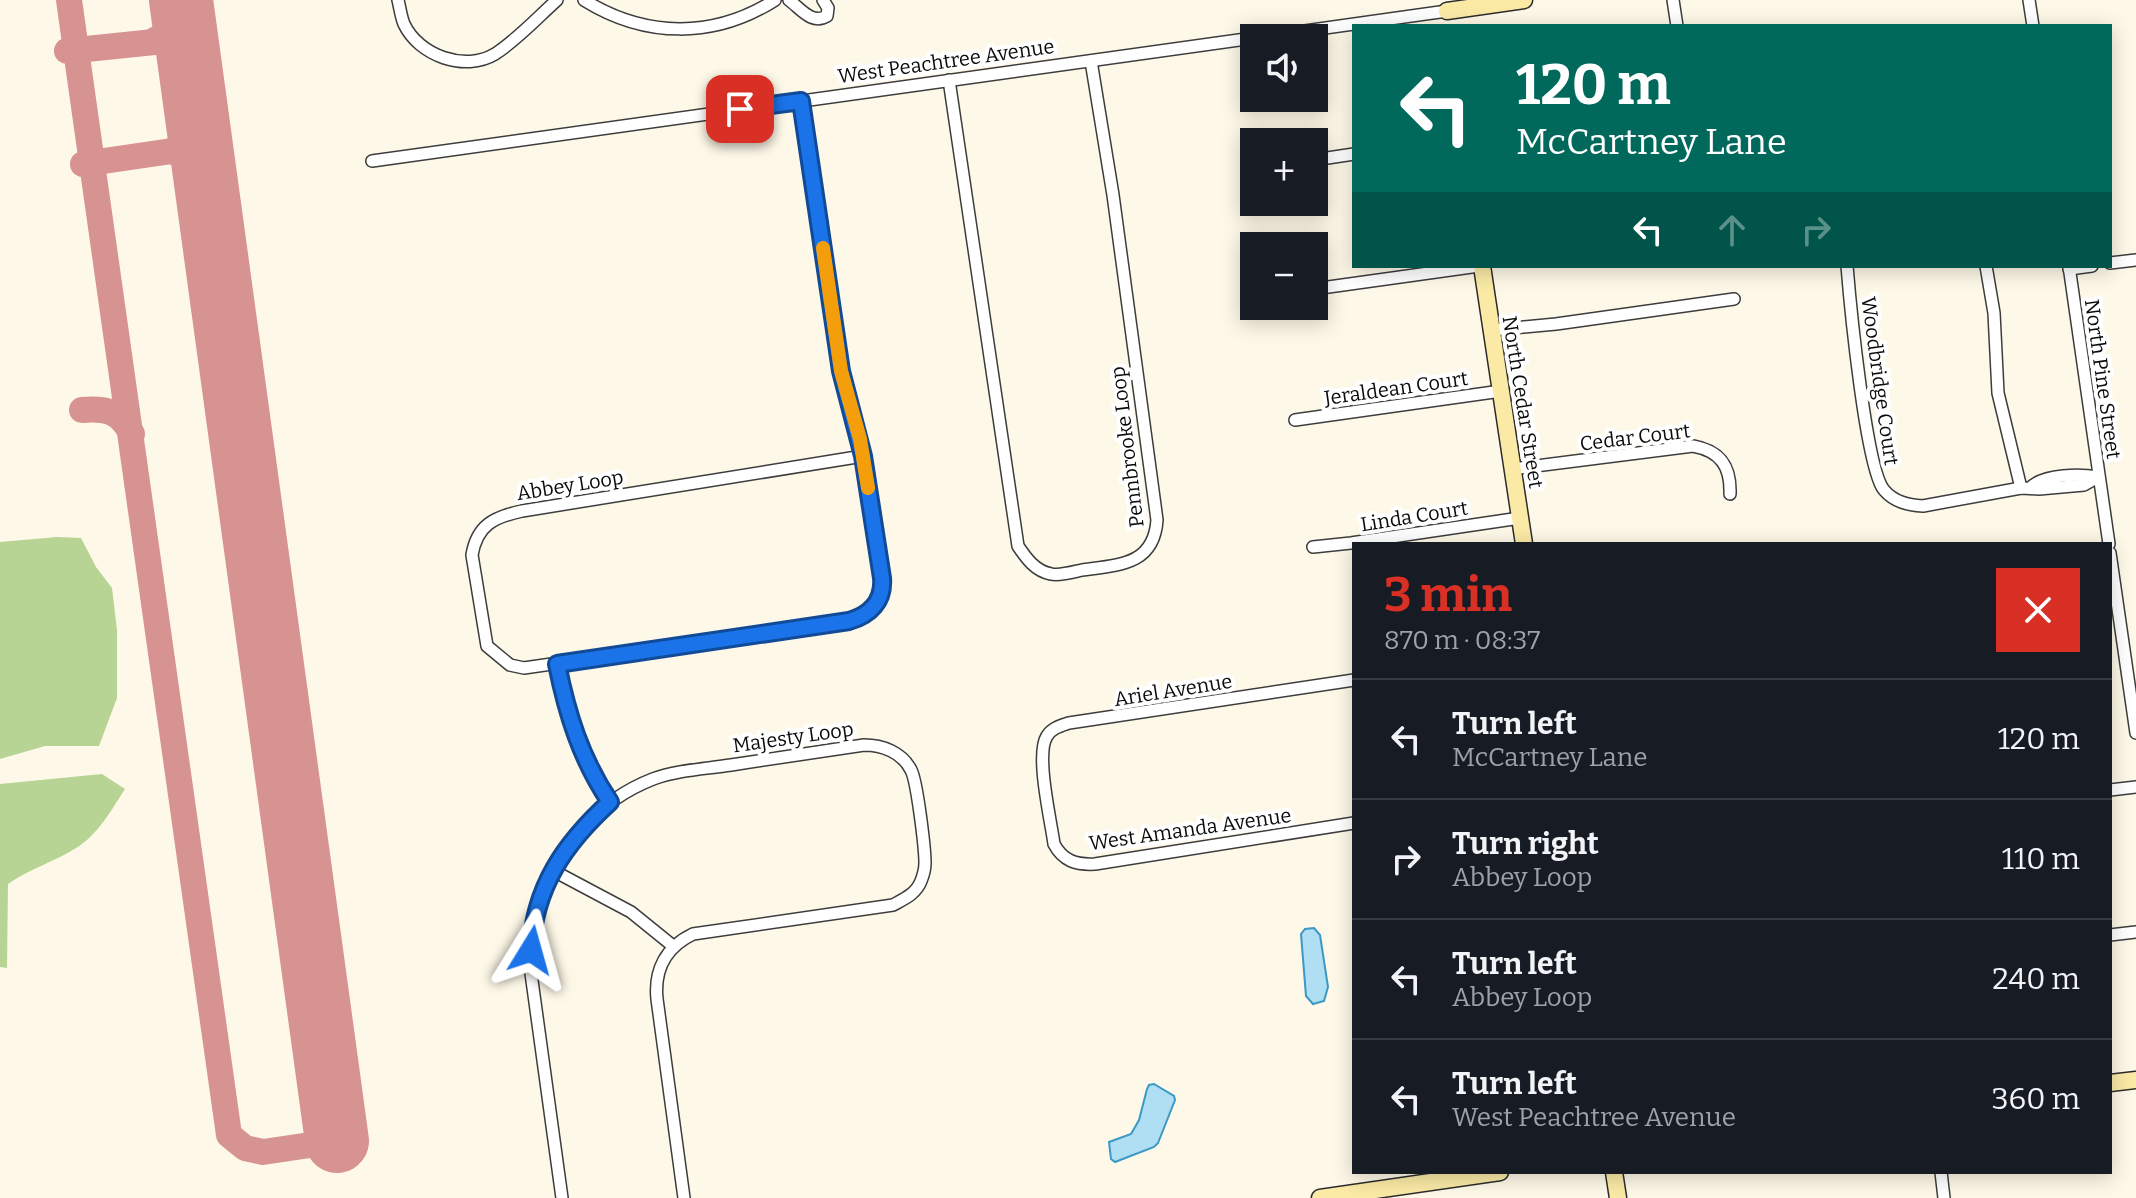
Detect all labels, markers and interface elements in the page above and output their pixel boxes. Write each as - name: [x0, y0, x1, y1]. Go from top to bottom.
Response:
- map controls: [1240, 24, 1328, 320]
- button: sound: [1240, 24, 1328, 112]
- street label: West Peachtree Avenue: [836, 34, 1056, 88]
- text: 120 m: [1516, 52, 1671, 119]
- icon: left: [1384, 56, 1488, 160]
- pin: [706, 75, 774, 143]
- icon: arrive: [718, 87, 762, 131]
- text: McCartney Lane: [1516, 120, 1787, 164]
- button: +: [1240, 128, 1328, 216]
- icon: left: [1626, 208, 1670, 252]
- icon: ahead: [1710, 208, 1754, 252]
- icon: right: [1794, 208, 1838, 252]
- button: −: [1240, 232, 1328, 320]
- street label: Woodbridge Court: [1856, 295, 1904, 467]
- street label: North Pine Street: [2080, 298, 2126, 460]
- street label: North Cedar Street: [1498, 314, 1548, 490]
- street label: Pennbrooke Loop: [1105, 365, 1149, 529]
- street label: Jeraldean Court: [1322, 366, 1469, 410]
- street label: Cedar Court: [1578, 418, 1692, 456]
- street label: Abbey Loop: [515, 465, 625, 505]
- street label: Linda Court: [1359, 496, 1469, 536]
- text: 3 min: [1384, 566, 1512, 624]
- button: close: [1996, 568, 2080, 652]
- text: 870 m · 08:37: [1384, 625, 1540, 656]
- street label: Ariel Avenue: [1112, 669, 1234, 711]
- text: Turn left: [1452, 706, 1577, 742]
- street label: Majesty Loop: [731, 717, 855, 758]
- icon: left: [1384, 717, 1428, 761]
- text: 120 m: [1998, 721, 2080, 757]
- text: McCartney Lane: [1452, 742, 1647, 773]
- street label: West Amanda Avenue: [1087, 803, 1293, 855]
- text: Turn right: [1452, 826, 1599, 862]
- icon: right: [1384, 837, 1428, 881]
- text: 110 m: [2002, 841, 2080, 877]
- text: Abbey Loop: [1452, 862, 1592, 893]
- position arrow: [489, 908, 573, 992]
- text: Turn left: [1452, 946, 1577, 982]
- icon: left: [1384, 957, 1428, 1001]
- text: 240 m: [1992, 961, 2080, 997]
- text: Abbey Loop: [1452, 982, 1592, 1013]
- text: Turn left: [1452, 1066, 1577, 1102]
- icon: left: [1384, 1077, 1428, 1121]
- text: 360 m: [1991, 1081, 2080, 1117]
- text: West Peachtree Avenue: [1452, 1102, 1736, 1133]

